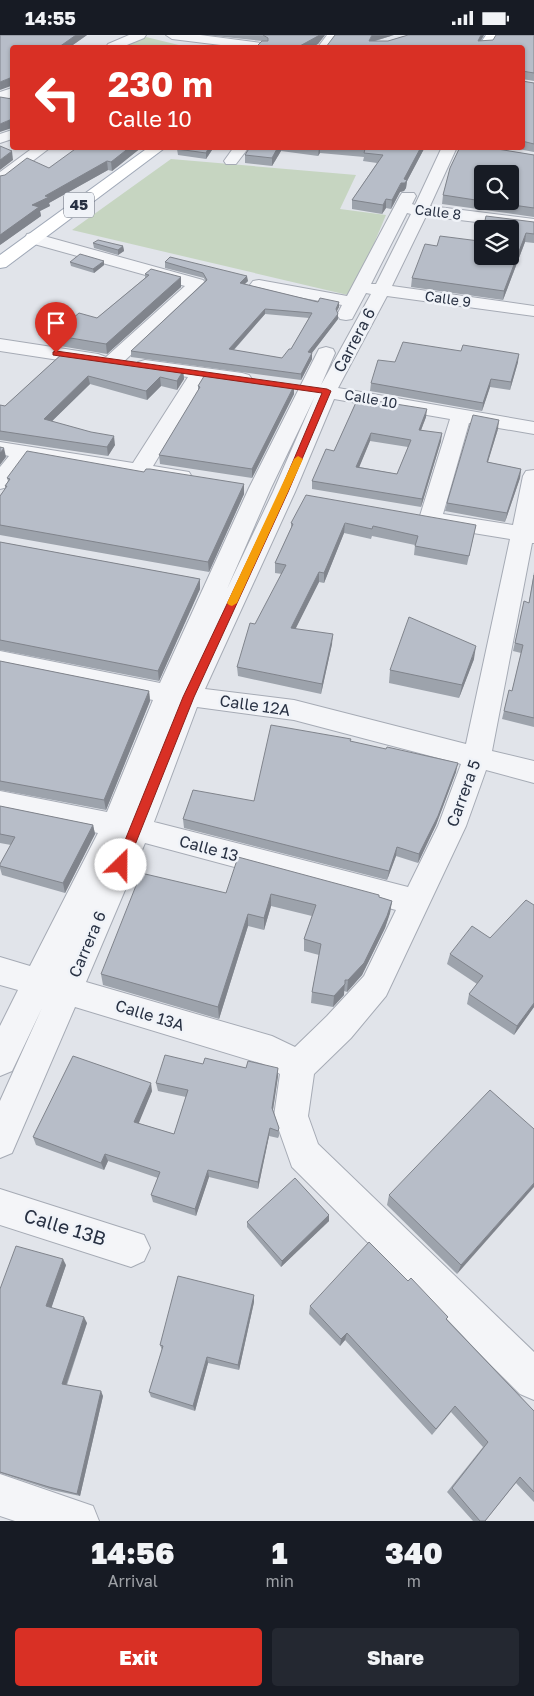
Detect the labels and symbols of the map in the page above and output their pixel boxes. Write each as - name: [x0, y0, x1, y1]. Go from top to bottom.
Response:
- road number: 45: [64, 193, 94, 217]
- street label: Calle 8: [414, 200, 462, 223]
- street label: Calle 9: [424, 287, 472, 310]
- pin: [35, 302, 77, 353]
- street label: Carrera 6: [329, 304, 379, 376]
- street label: Calle 10: [343, 386, 399, 412]
- street label: Calle 12A: [218, 690, 292, 720]
- street label: Carrera 5: [442, 757, 484, 829]
- street label: Calle 13: [177, 831, 241, 865]
- position arrow: [94, 838, 146, 890]
- street label: Carrera 6: [64, 908, 110, 980]
- street label: Calle 13A: [113, 995, 187, 1035]
- street label: Calle 13B: [21, 1203, 109, 1250]

